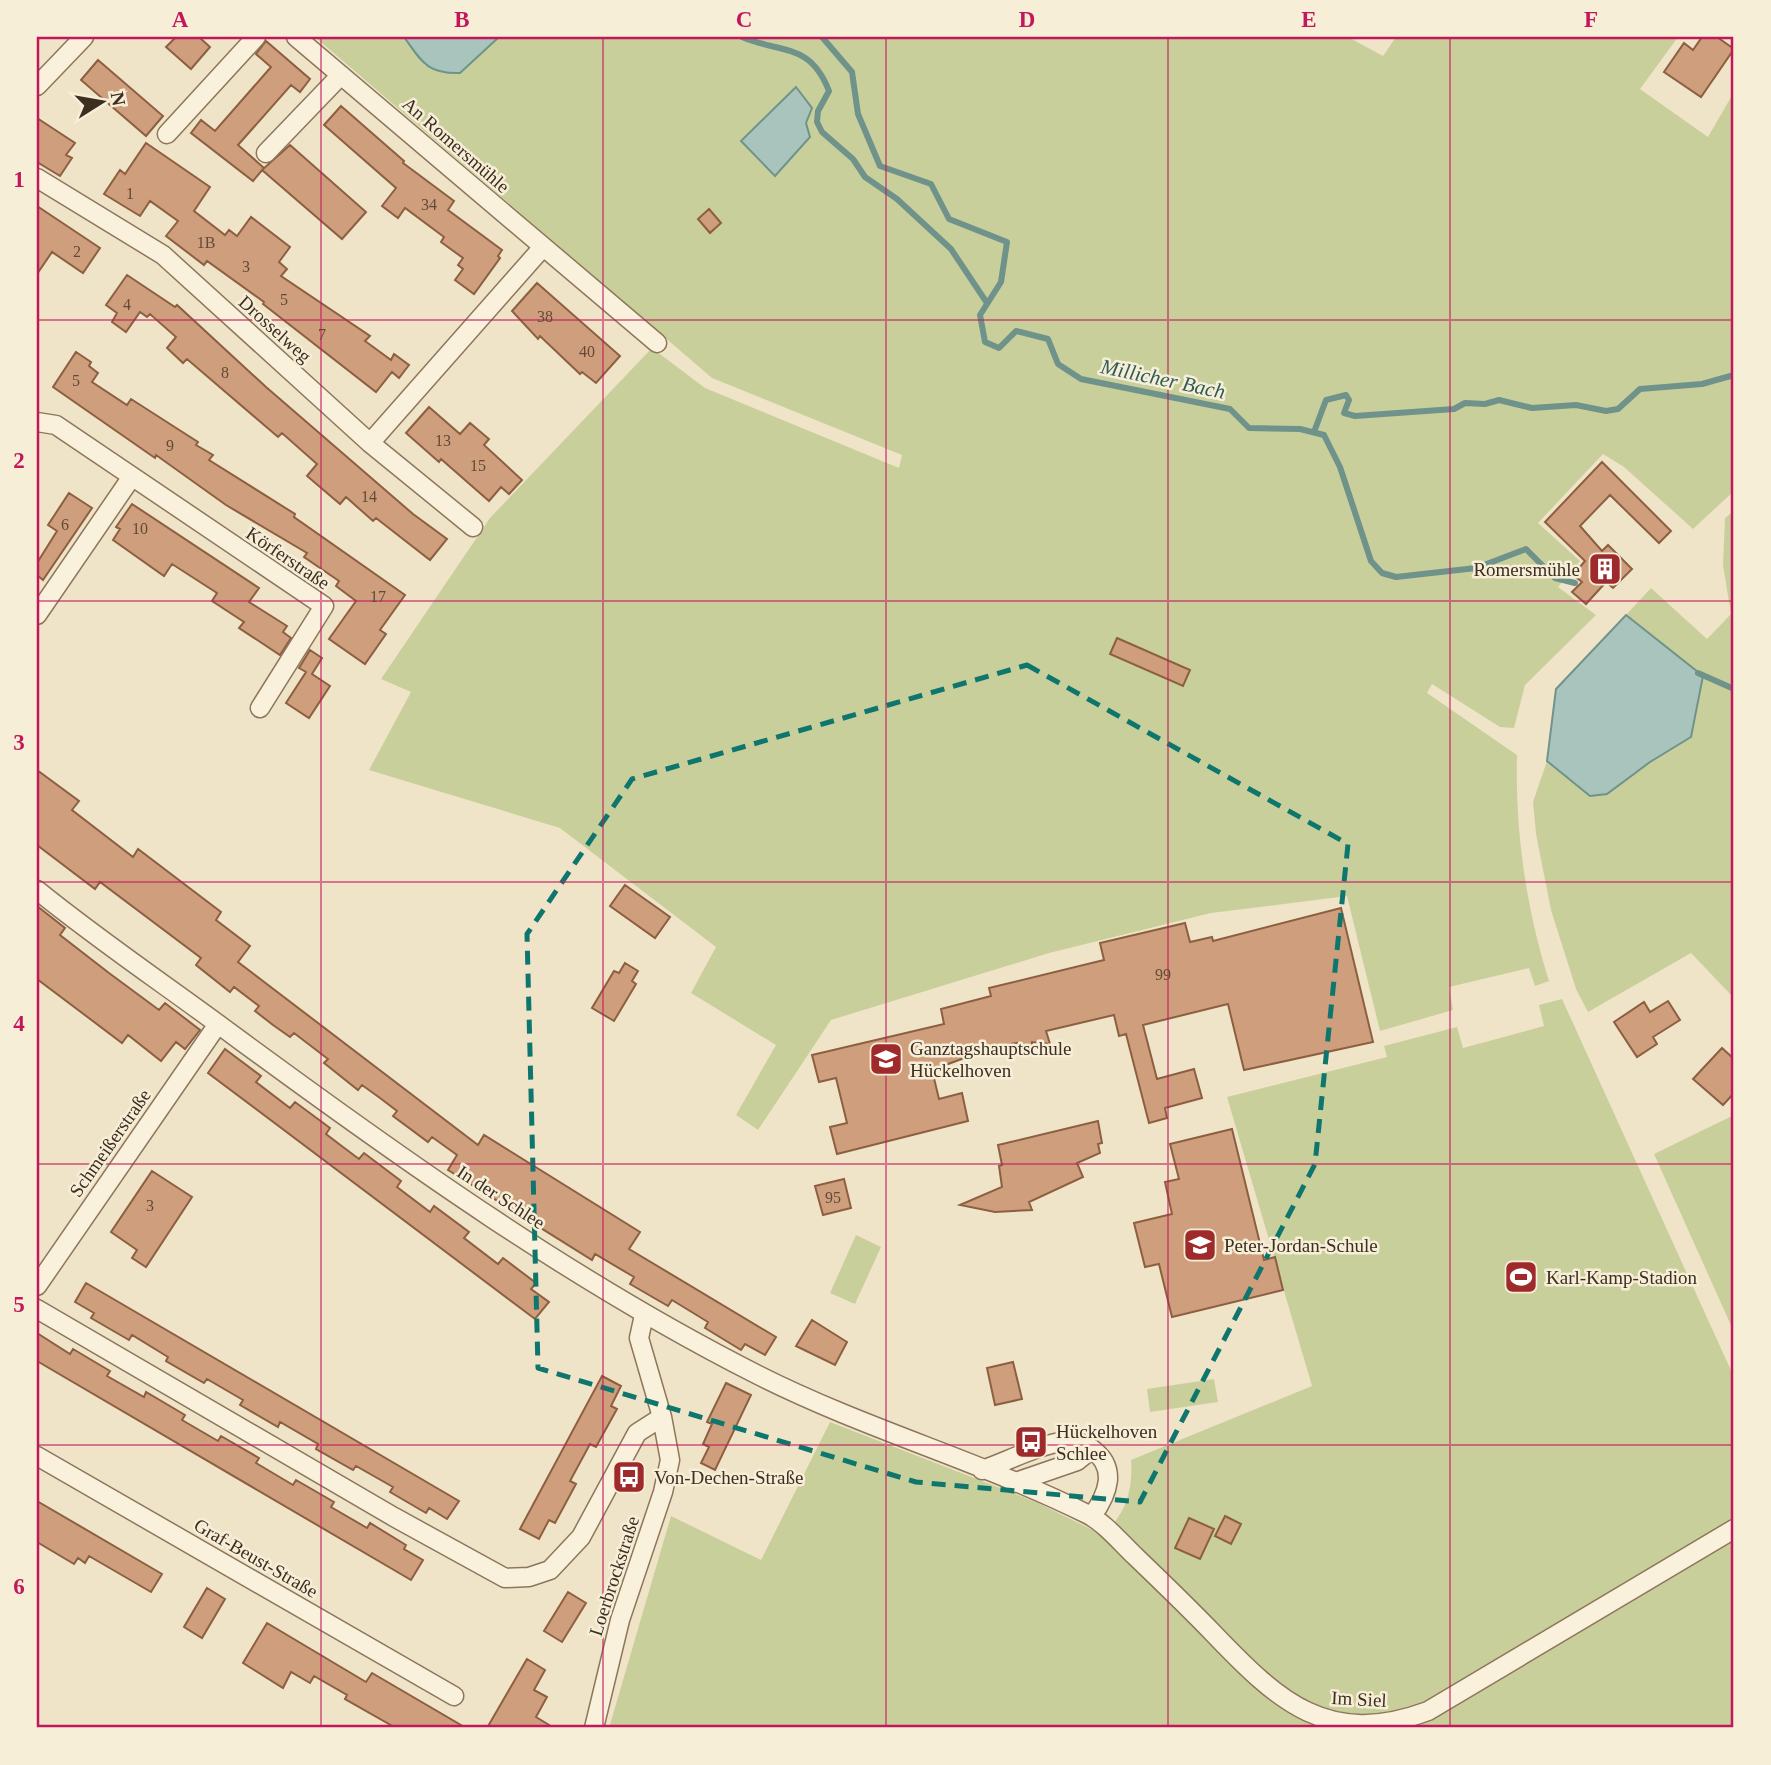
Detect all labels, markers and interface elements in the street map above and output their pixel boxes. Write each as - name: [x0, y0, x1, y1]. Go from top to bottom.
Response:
- text: A: [172, 7, 189, 32]
- text: B: [454, 7, 470, 32]
- text: C: [736, 7, 752, 32]
- text: D: [1019, 7, 1035, 32]
- text: E: [1301, 7, 1317, 32]
- text: F: [1584, 7, 1598, 32]
- north arrow: [66, 66, 136, 136]
- text: N: [107, 90, 130, 108]
- street label: An Romersmühle: [398, 93, 514, 197]
- text: 1: [13, 167, 25, 192]
- house number: 1: [126, 185, 134, 202]
- house number: 34: [421, 196, 437, 213]
- house number: 1B: [197, 234, 215, 251]
- house number: 2: [73, 243, 81, 260]
- house number: 3: [242, 258, 250, 275]
- street label: Drosselweg: [235, 291, 316, 367]
- house number: 5: [280, 291, 288, 308]
- house number: 4: [123, 296, 131, 313]
- house number: 38: [537, 308, 553, 325]
- house number: 7: [318, 326, 326, 343]
- house number: 40: [579, 343, 595, 360]
- water label: Millicher Bach: [1098, 354, 1227, 404]
- house number: 8: [221, 364, 229, 381]
- house number: 5: [72, 372, 80, 389]
- house number: 13: [435, 432, 451, 449]
- house number: 9: [166, 437, 174, 454]
- text: 2: [13, 448, 25, 473]
- house number: 15: [470, 457, 486, 474]
- house number: 14: [361, 488, 377, 505]
- house number: 6: [61, 516, 69, 533]
- house number: 10: [132, 520, 148, 537]
- street label: Körferstraße: [242, 522, 334, 594]
- building icon: Romersmühle: [1586, 550, 1624, 588]
- place label: Romersmühle: [1473, 559, 1580, 580]
- house number: 17: [370, 588, 386, 605]
- text: 3: [13, 730, 25, 755]
- house number: 99: [1155, 966, 1171, 983]
- text: 4: [13, 1011, 25, 1036]
- place label: Ganztagshauptschule Hückelhoven: [910, 1038, 1071, 1081]
- school or university icon: Ganztagshauptschule Hückelhoven: [867, 1040, 905, 1078]
- street label: Schmeißerstraße: [65, 1085, 155, 1201]
- street label: In der Schlee: [453, 1161, 549, 1233]
- house number: 95: [825, 1189, 841, 1206]
- house number: 3: [146, 1197, 154, 1214]
- school or university icon: Peter-Jordan-Schule: [1181, 1226, 1219, 1264]
- place label: Peter-Jordan-Schule: [1224, 1235, 1378, 1256]
- sports icon: Karl-Kamp-Stadion: [1502, 1258, 1540, 1296]
- place label: Karl-Kamp-Stadion: [1546, 1267, 1697, 1288]
- text: 5: [13, 1292, 25, 1317]
- place label: Hückelhoven Schlee: [1056, 1421, 1158, 1464]
- bus stop icon: Hückelhoven Schlee: [1012, 1423, 1050, 1461]
- bus stop icon: Von-Dechen-Straße: [610, 1458, 648, 1496]
- place label: Von-Dechen-Straße: [654, 1467, 804, 1488]
- street label: Graf-Beust-Straße: [190, 1514, 322, 1602]
- street label: Loerbrockstraße: [585, 1514, 643, 1638]
- text: 6: [13, 1574, 25, 1599]
- street label: Im Siel: [1331, 1687, 1387, 1711]

